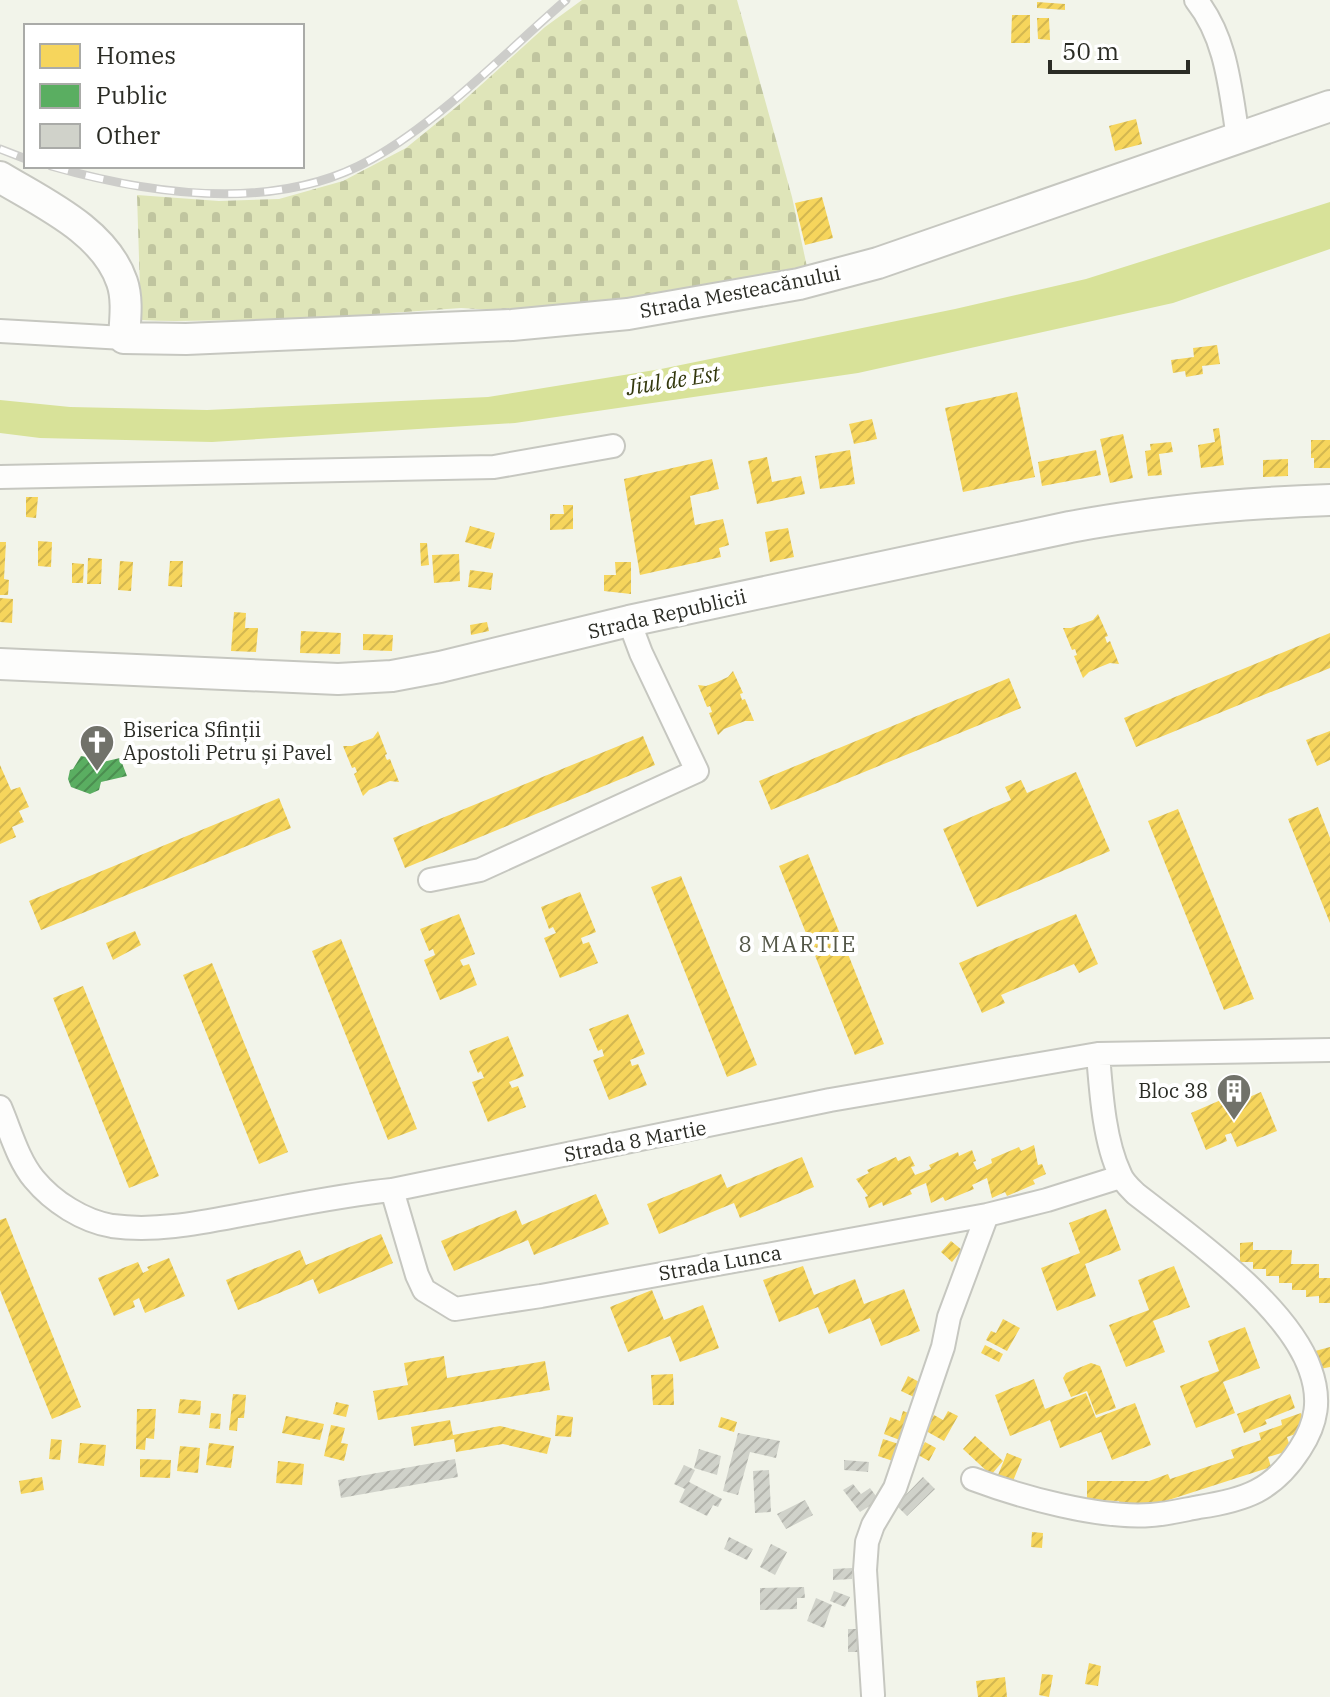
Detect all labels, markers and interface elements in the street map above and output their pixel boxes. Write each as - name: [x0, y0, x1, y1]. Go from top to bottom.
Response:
- legend: [24, 24, 304, 168]
- scale bar: [1050, 24, 1188, 74]
- text: 50 m: [1062, 35, 1119, 67]
- text: Homes: [96, 39, 176, 71]
- text: Public: [96, 79, 167, 111]
- text: Other: [96, 119, 160, 151]
- street label: Strada Mesteacănului: [637, 259, 843, 324]
- water label: Jiul de Est: [623, 358, 723, 401]
- street label: Strada Republicii: [585, 582, 749, 645]
- place label: Biserica Sfinții Apostoli Petru și Pavel: [123, 716, 332, 766]
- church icon: Biserica Sfinții Apostoli Petru și Pavel: [78, 723, 116, 773]
- district label: 8 MARTIE: [739, 929, 857, 958]
- building icon: Bloc 38: [1215, 1072, 1253, 1122]
- place label: Bloc 38: [1138, 1077, 1208, 1104]
- street label: Strada 8 Martie: [561, 1113, 708, 1168]
- street label: Strada Lunca: [656, 1238, 784, 1287]

